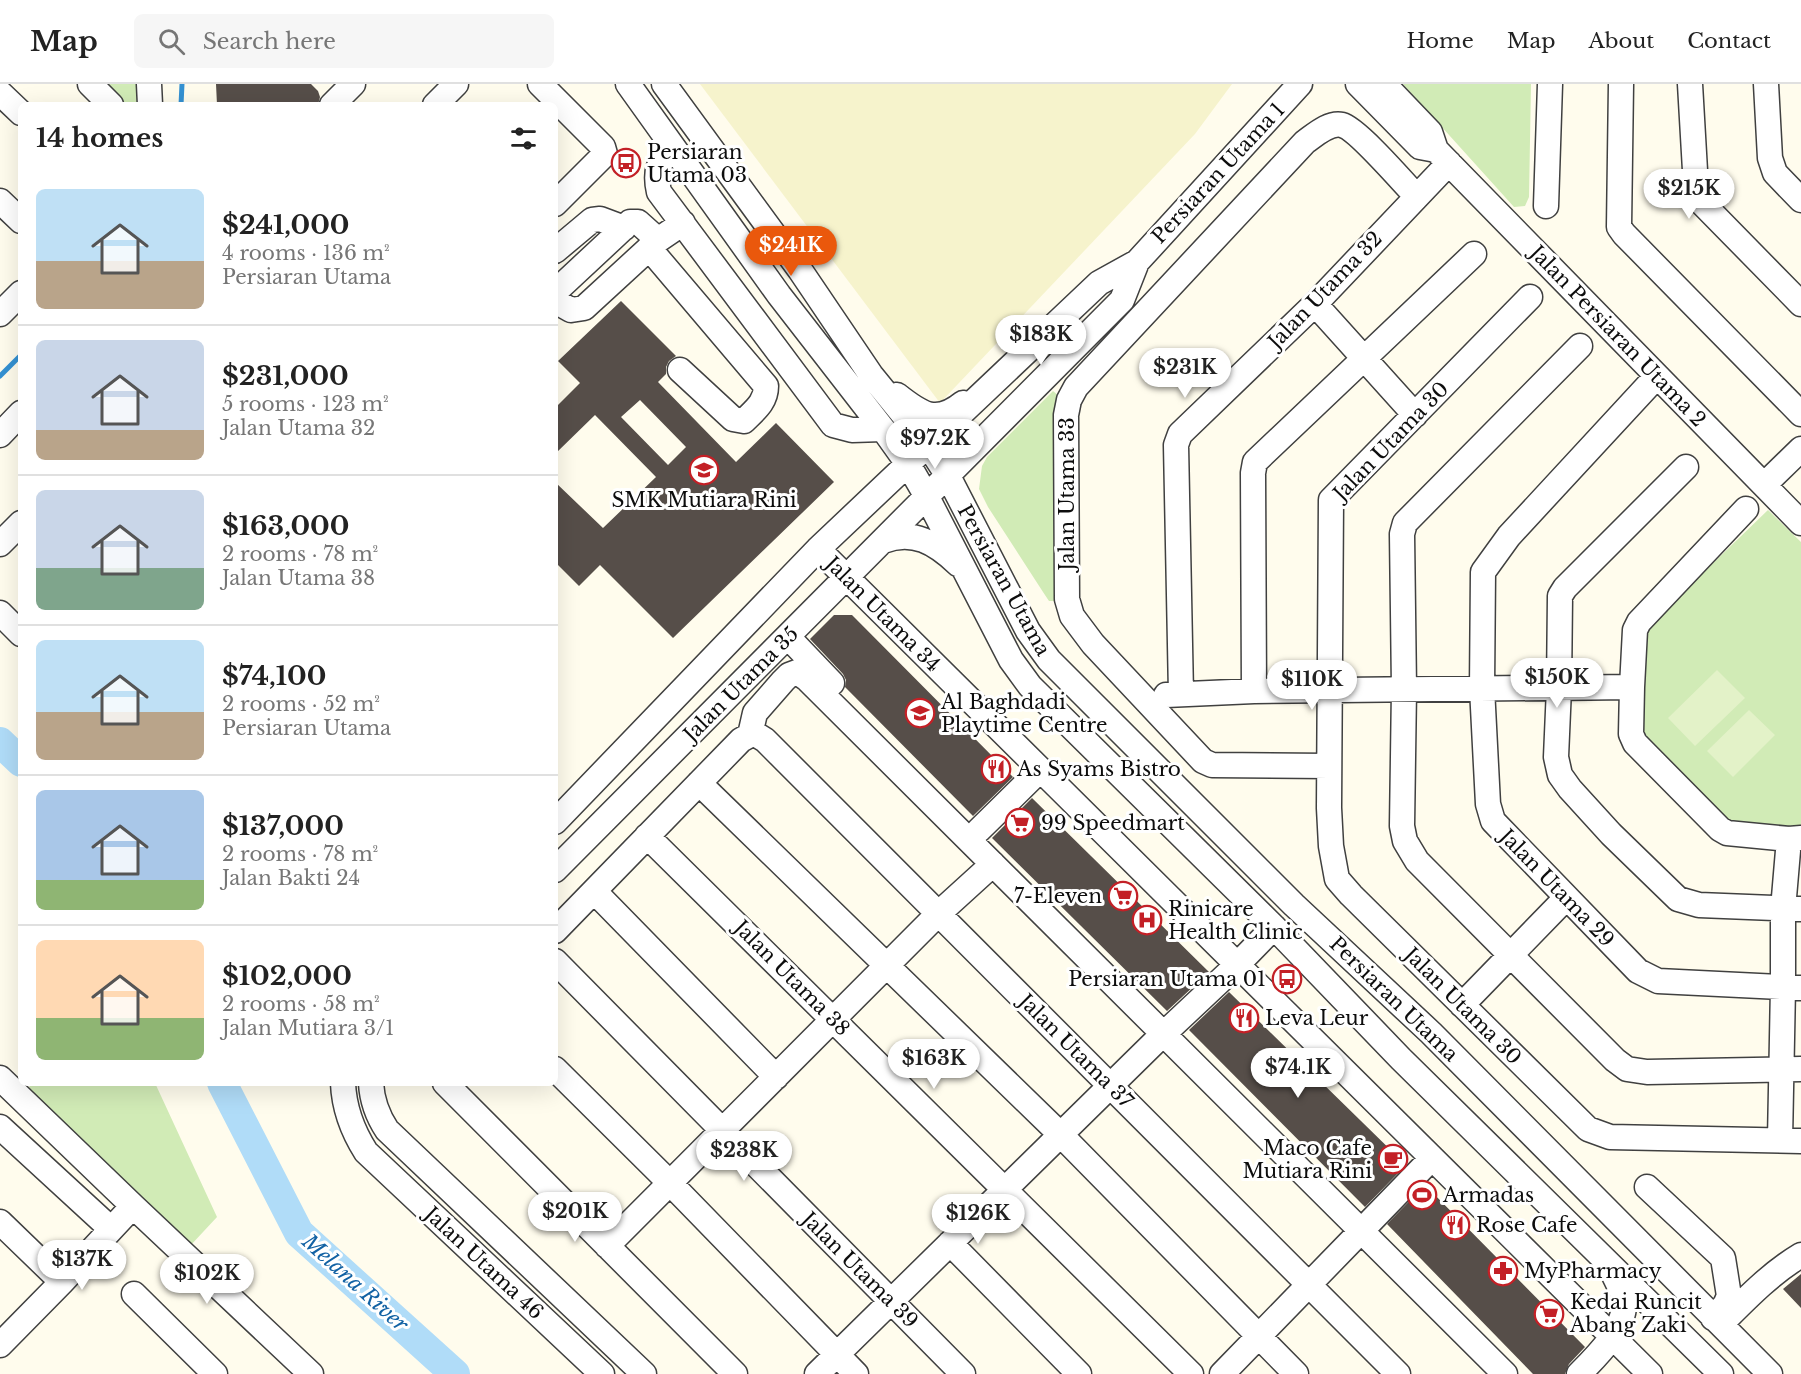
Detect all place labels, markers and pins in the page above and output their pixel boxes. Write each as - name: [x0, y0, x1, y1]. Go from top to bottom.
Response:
- place label: Persiaran Utama 03: [647, 140, 747, 187]
- bus stop icon: Persiaran Utama 03: [610, 147, 642, 179]
- pin: $215K: [1647, 169, 1731, 220]
- pin: $241K: [749, 226, 833, 277]
- pin: $183K: [999, 315, 1083, 366]
- pin: $231K: [1143, 348, 1227, 399]
- pin: $97.2K: [886, 419, 984, 470]
- school or university icon: SMK Mutiara Rini: [688, 454, 720, 486]
- place label: SMK Mutiara Rini: [611, 488, 797, 512]
- pin: $150K: [1515, 658, 1599, 709]
- pin: $110K: [1270, 660, 1354, 711]
- place label: Al Baghdadi Playtime Centre: [940, 690, 1107, 737]
- school or university icon: Al Baghdadi Playtime Centre: [904, 697, 936, 729]
- restaurant icon: As Syams Bistro: [980, 753, 1012, 785]
- place label: As Syams Bistro: [1016, 757, 1181, 781]
- supermarket icon: 99 Speedmart: [1004, 807, 1036, 839]
- place label: 99 Speedmart: [1041, 811, 1185, 835]
- supermarket icon: 7-Eleven: [1107, 880, 1139, 912]
- place label: 7-Eleven: [1014, 884, 1102, 908]
- place label: Rinicare Health Clinic: [1168, 897, 1303, 944]
- hospital icon: Rinicare Health Clinic: [1131, 904, 1163, 936]
- bus stop icon: Persiaran Utama 01: [1271, 963, 1303, 995]
- place label: Persiaran Utama 01: [1068, 967, 1266, 991]
- restaurant icon: Leva Leur: [1228, 1002, 1260, 1034]
- place label: Leva Leur: [1265, 1006, 1369, 1030]
- pin: $163K: [892, 1039, 976, 1090]
- pin: $74.1K: [1249, 1048, 1347, 1099]
- pin: $238K: [702, 1131, 786, 1182]
- place label: Maco Cafe Mutiara Rini: [1242, 1136, 1372, 1183]
- cafe icon: Maco Cafe Mutiara Rini: [1377, 1143, 1409, 1175]
- sports icon: Armadas: [1406, 1179, 1438, 1211]
- place label: Armadas: [1442, 1183, 1534, 1207]
- pin: $201K: [533, 1192, 617, 1243]
- pin: $126K: [936, 1194, 1020, 1245]
- restaurant icon: Rose Cafe: [1439, 1209, 1471, 1241]
- place label: Rose Cafe: [1476, 1213, 1578, 1237]
- pin: $137K: [40, 1240, 124, 1291]
- pin: $102K: [165, 1254, 249, 1305]
- pharmacy icon: MyPharmacy: [1487, 1255, 1519, 1287]
- place label: MyPharmacy: [1524, 1259, 1662, 1283]
- place label: Kedai Runcit Abang Zaki: [1569, 1290, 1702, 1337]
- supermarket icon: Kedai Runcit Abang Zaki: [1533, 1298, 1565, 1330]

